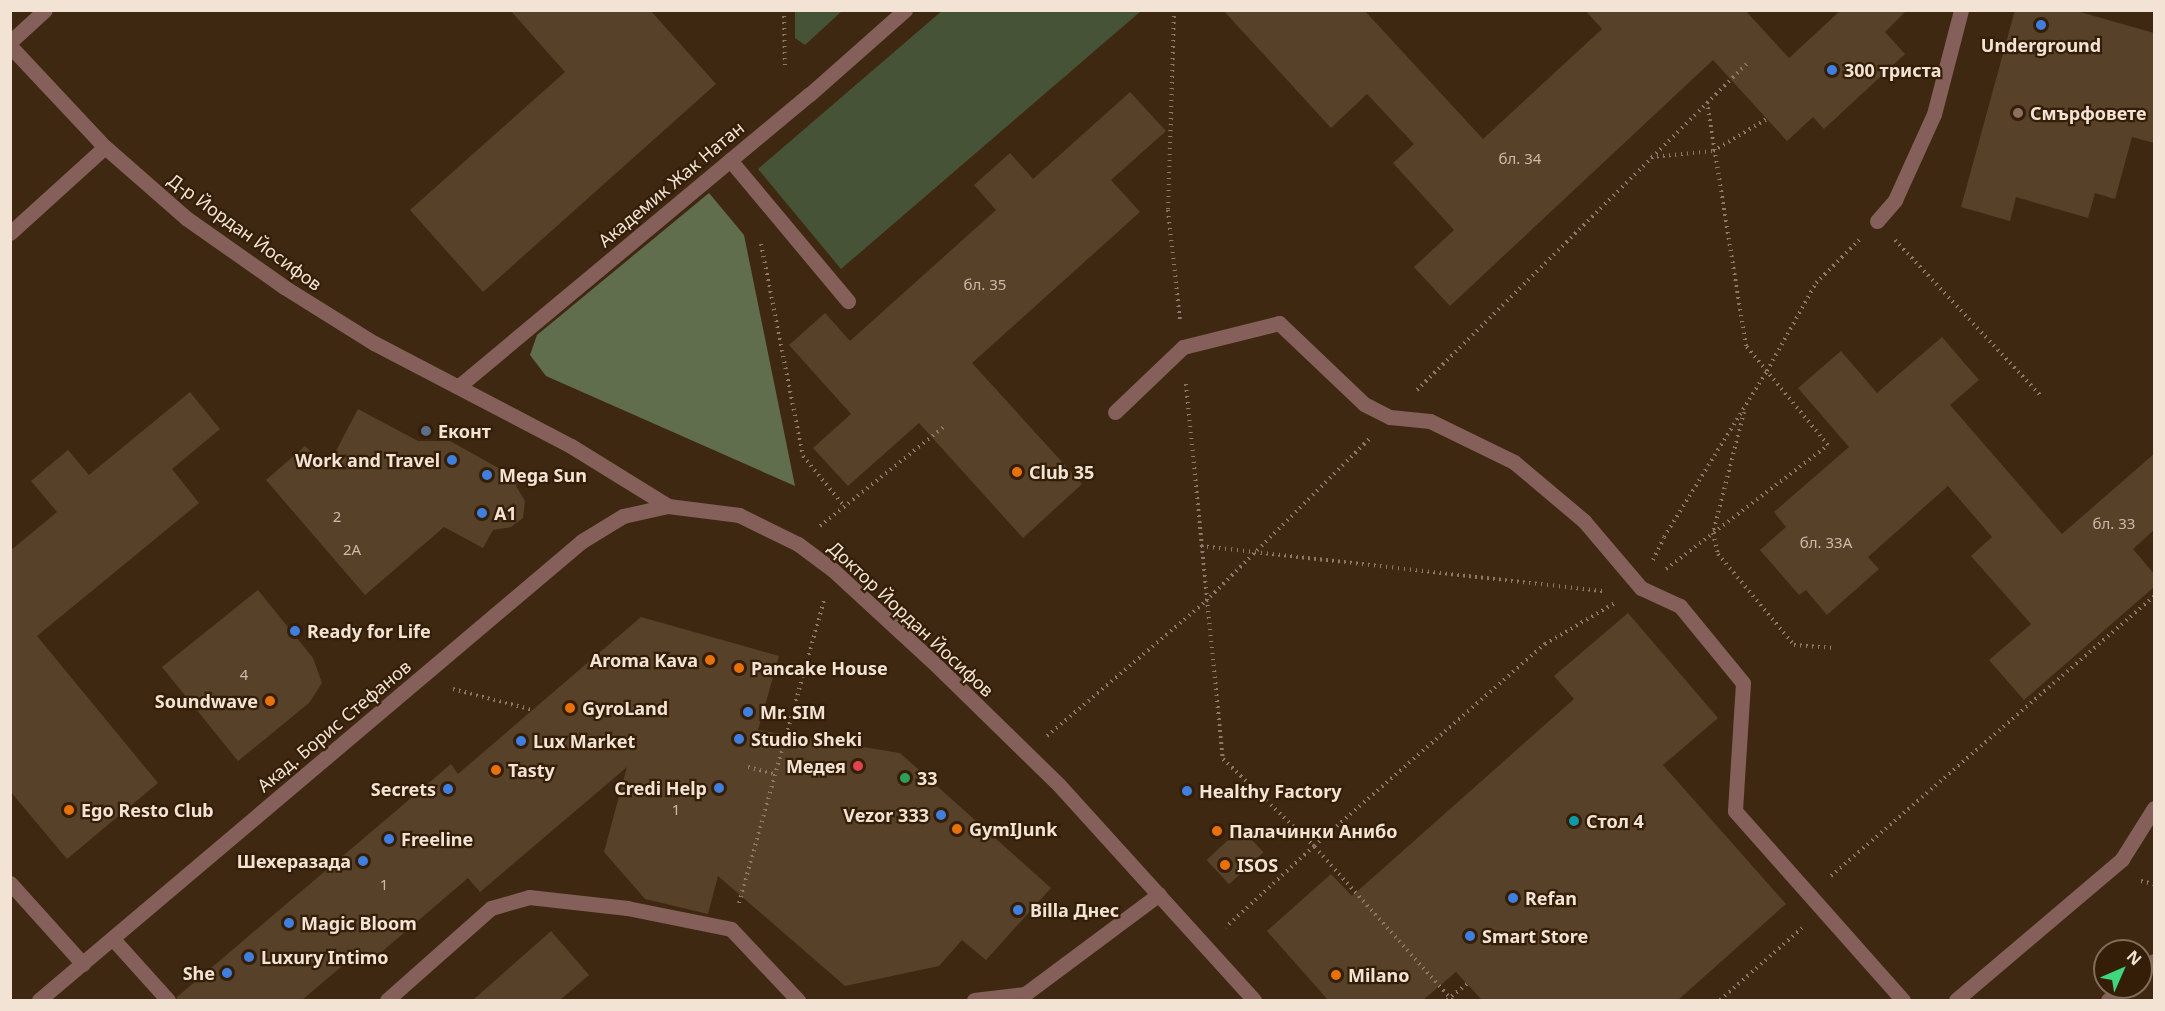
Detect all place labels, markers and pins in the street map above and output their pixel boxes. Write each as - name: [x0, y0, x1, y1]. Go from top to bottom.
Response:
- marker: Underground: [2034, 18, 2048, 32]
- place label: Underground: [1981, 34, 2101, 56]
- place label: 300 триста: [1844, 59, 1941, 81]
- marker: 300 триста: [1825, 63, 1839, 77]
- place label: Смърфовете: [2030, 102, 2146, 124]
- marker: Смърфовете: [2011, 106, 2025, 120]
- place label: Еконт: [438, 420, 491, 442]
- marker: Еконт: [419, 424, 433, 438]
- place label: Work and Travel: [295, 449, 440, 471]
- marker: Work and Travel: [445, 453, 459, 467]
- place label: Club 35: [1029, 461, 1094, 483]
- place label: Mega Sun: [499, 464, 587, 486]
- marker: Club 35: [1010, 465, 1024, 479]
- marker: Mega Sun: [480, 468, 494, 482]
- place label: A1: [494, 502, 517, 524]
- marker: A1: [475, 506, 489, 520]
- place label: Ready for Life: [307, 620, 431, 642]
- marker: Ready for Life: [288, 624, 302, 638]
- place label: Aroma Kava: [590, 649, 698, 671]
- marker: Aroma Kava: [703, 653, 717, 667]
- place label: Pancake House: [751, 657, 888, 679]
- marker: Pancake House: [732, 661, 746, 675]
- place label: Soundwave: [155, 690, 258, 712]
- marker: Soundwave: [263, 694, 277, 708]
- place label: GyroLand: [582, 697, 668, 719]
- marker: GyroLand: [563, 701, 577, 715]
- place label: Mr. SIM: [760, 701, 826, 723]
- marker: Mr. SIM: [741, 705, 755, 719]
- place label: Studio Sheki: [751, 728, 862, 750]
- place label: Lux Market: [533, 730, 635, 752]
- marker: Studio Sheki: [732, 732, 746, 746]
- marker: Lux Market: [514, 734, 528, 748]
- place label: Медея: [786, 755, 846, 777]
- place label: Tasty: [508, 759, 555, 781]
- marker: Медея: [851, 759, 865, 773]
- marker: Tasty: [489, 763, 503, 777]
- place label: 33: [917, 767, 938, 789]
- marker: 33: [898, 771, 912, 785]
- place label: Credi Help: [614, 777, 707, 799]
- place label: Secrets: [371, 778, 436, 800]
- place label: Healthy Factory: [1199, 780, 1341, 802]
- marker: Credi Help: [712, 781, 726, 795]
- marker: Secrets: [441, 782, 455, 796]
- marker: Healthy Factory: [1180, 784, 1194, 798]
- place label: Ego Resto Club: [81, 799, 214, 821]
- marker: Ego Resto Club: [62, 803, 76, 817]
- place label: Vezor 333: [843, 804, 929, 826]
- marker: Vezor 333: [934, 808, 948, 822]
- place label: Стол 4: [1586, 810, 1644, 832]
- marker: Стол 4: [1567, 814, 1581, 828]
- place label: GymIJunk: [969, 818, 1057, 840]
- place label: Палачинки Анибо: [1229, 820, 1397, 842]
- marker: GymIJunk: [950, 822, 964, 836]
- marker: Палачинки Анибо: [1210, 824, 1224, 838]
- place label: Freeline: [401, 828, 473, 850]
- marker: Freeline: [382, 832, 396, 846]
- place label: Шехеразада: [237, 850, 351, 872]
- marker: Шехеразада: [356, 854, 370, 868]
- place label: ISOS: [1237, 854, 1278, 876]
- marker: ISOS: [1218, 858, 1232, 872]
- place label: Refan: [1525, 887, 1577, 909]
- marker: Refan: [1506, 891, 1520, 905]
- place label: Billa Днес: [1030, 899, 1119, 921]
- marker: Billa Днес: [1011, 903, 1025, 917]
- place label: Magic Bloom: [301, 912, 417, 934]
- marker: Magic Bloom: [282, 916, 296, 930]
- place label: Smart Store: [1482, 925, 1588, 947]
- marker: Smart Store: [1463, 929, 1477, 943]
- place label: Luxury Intimo: [261, 946, 389, 968]
- marker: Luxury Intimo: [242, 950, 256, 964]
- place label: She: [183, 962, 215, 984]
- place label: Milano: [1348, 964, 1409, 986]
- marker: She: [220, 966, 234, 980]
- marker: Milano: [1329, 968, 1343, 982]

